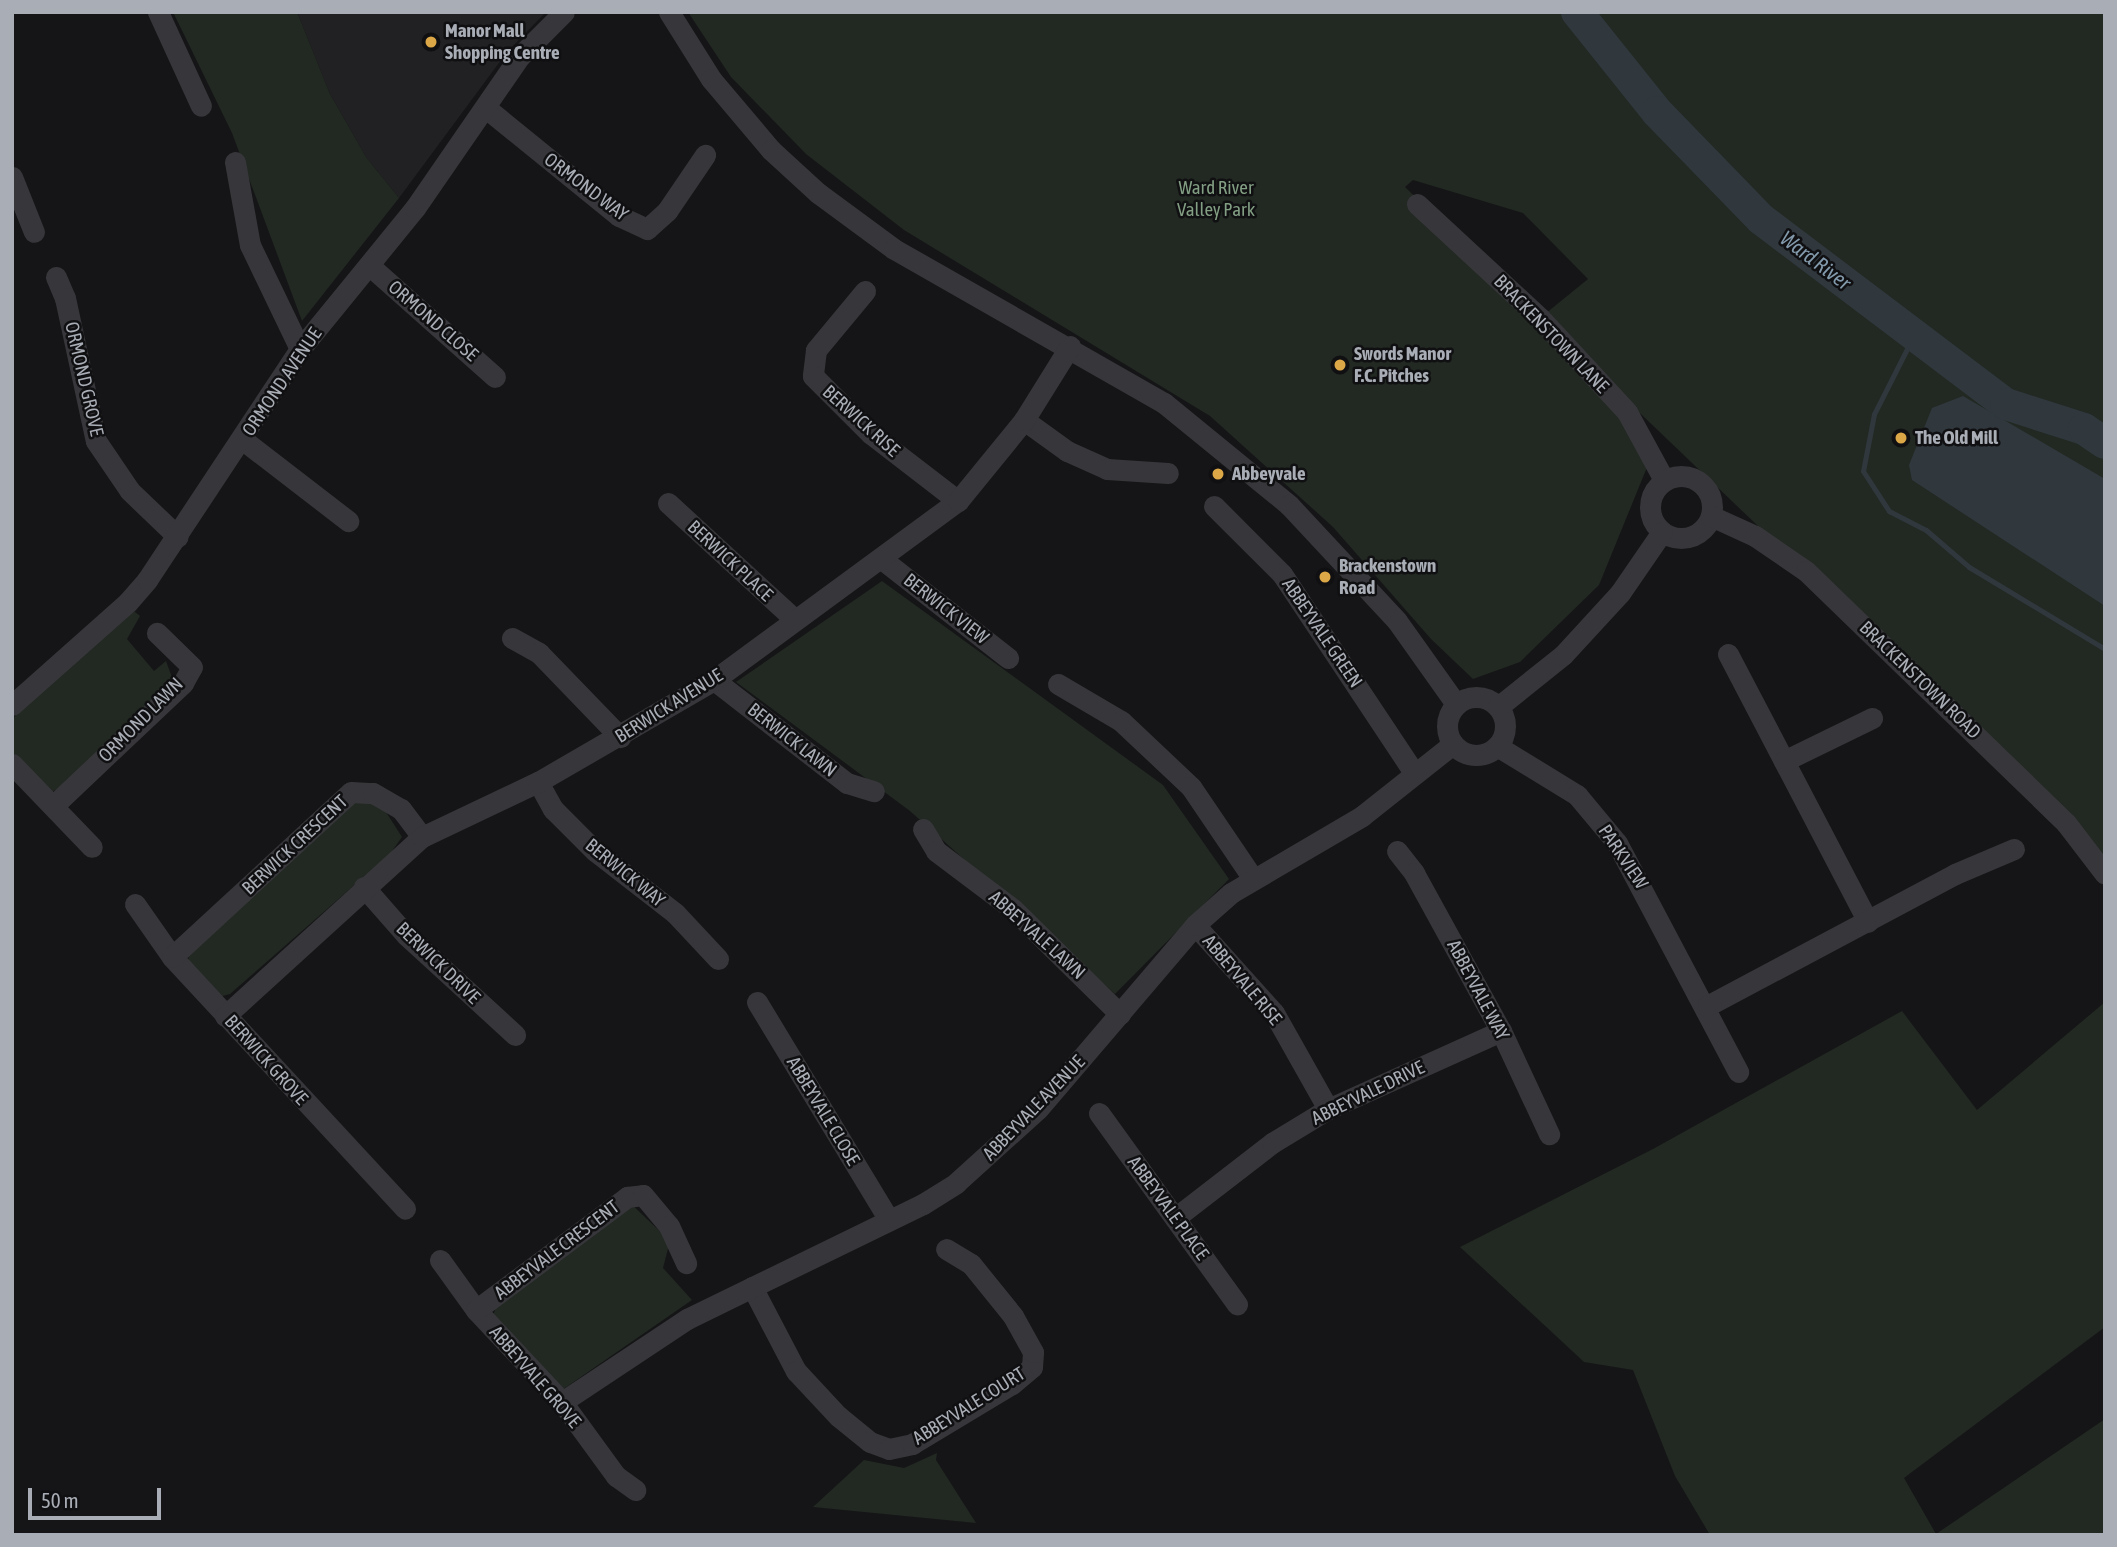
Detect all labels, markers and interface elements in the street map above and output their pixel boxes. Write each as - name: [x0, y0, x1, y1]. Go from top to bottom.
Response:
- place label: Manor Mall Shopping Centre: [445, 20, 560, 64]
- marker: Manor Mall Shopping Centre: [423, 34, 439, 50]
- street label: ORMOND WAY: [540, 148, 632, 226]
- park label: Ward River Valley Park: [1177, 177, 1255, 221]
- water label: Ward River: [1776, 225, 1856, 295]
- street label: BRACKENSTOWN LANE: [1489, 270, 1613, 398]
- street label: ORMOND CLOSE: [383, 276, 483, 366]
- street label: ORMOND GROVE: [60, 320, 108, 438]
- street label: ORMOND AVENUE: [237, 324, 327, 440]
- place label: Swords Manor F.C. Pitches: [1354, 343, 1451, 387]
- marker: Swords Manor F.C. Pitches: [1332, 357, 1348, 373]
- street label: BERWICK RISE: [818, 380, 904, 462]
- place label: The Old Mill: [1915, 427, 1998, 449]
- marker: The Old Mill: [1893, 430, 1909, 446]
- place label: Abbeyvale: [1232, 463, 1306, 485]
- marker: Abbeyvale: [1210, 466, 1226, 482]
- street label: BERWICK PLACE: [683, 516, 777, 606]
- place label: Brackenstown Road: [1339, 555, 1436, 599]
- street label: BERWICK VIEW: [899, 569, 993, 649]
- marker: Brackenstown Road: [1317, 569, 1333, 585]
- street label: ABBEYVALE GREEN: [1277, 574, 1367, 692]
- street label: BRACKENSTOWN ROAD: [1855, 616, 1985, 744]
- street label: BERWICK AVENUE: [611, 664, 727, 748]
- street label: ORMOND LAWN: [94, 673, 188, 767]
- street label: BERWICK LAWN: [743, 698, 841, 782]
- street label: BERWICK CRESCENT: [238, 790, 352, 900]
- street label: PARKVIEW: [1593, 820, 1653, 894]
- street label: BERWICK WAY: [581, 834, 669, 912]
- street label: ABBEYVALE LAWN: [984, 886, 1090, 984]
- street label: BERWICK DRIVE: [391, 917, 485, 1009]
- street label: ABBEYVALE RISE: [1198, 930, 1286, 1030]
- street label: ABBEYVALE WAY: [1442, 936, 1514, 1044]
- street label: BERWICK GROVE: [220, 1010, 312, 1110]
- street label: ABBEYVALE AVENUE: [978, 1051, 1090, 1165]
- street label: ABBEYVALE CLOSE: [782, 1052, 864, 1170]
- street label: ABBEYVALE DRIVE: [1308, 1056, 1428, 1130]
- street label: ABBEYVALE PLACE: [1123, 1152, 1213, 1264]
- street label: ABBEYVALE CRESCENT: [490, 1196, 624, 1304]
- street label: ABBEYVALE GROVE: [484, 1321, 586, 1433]
- street label: ABBEYVALE COURT: [908, 1362, 1030, 1450]
- scale bar: [32, 1474, 164, 1518]
- text: 50 m: [41, 1488, 79, 1512]

